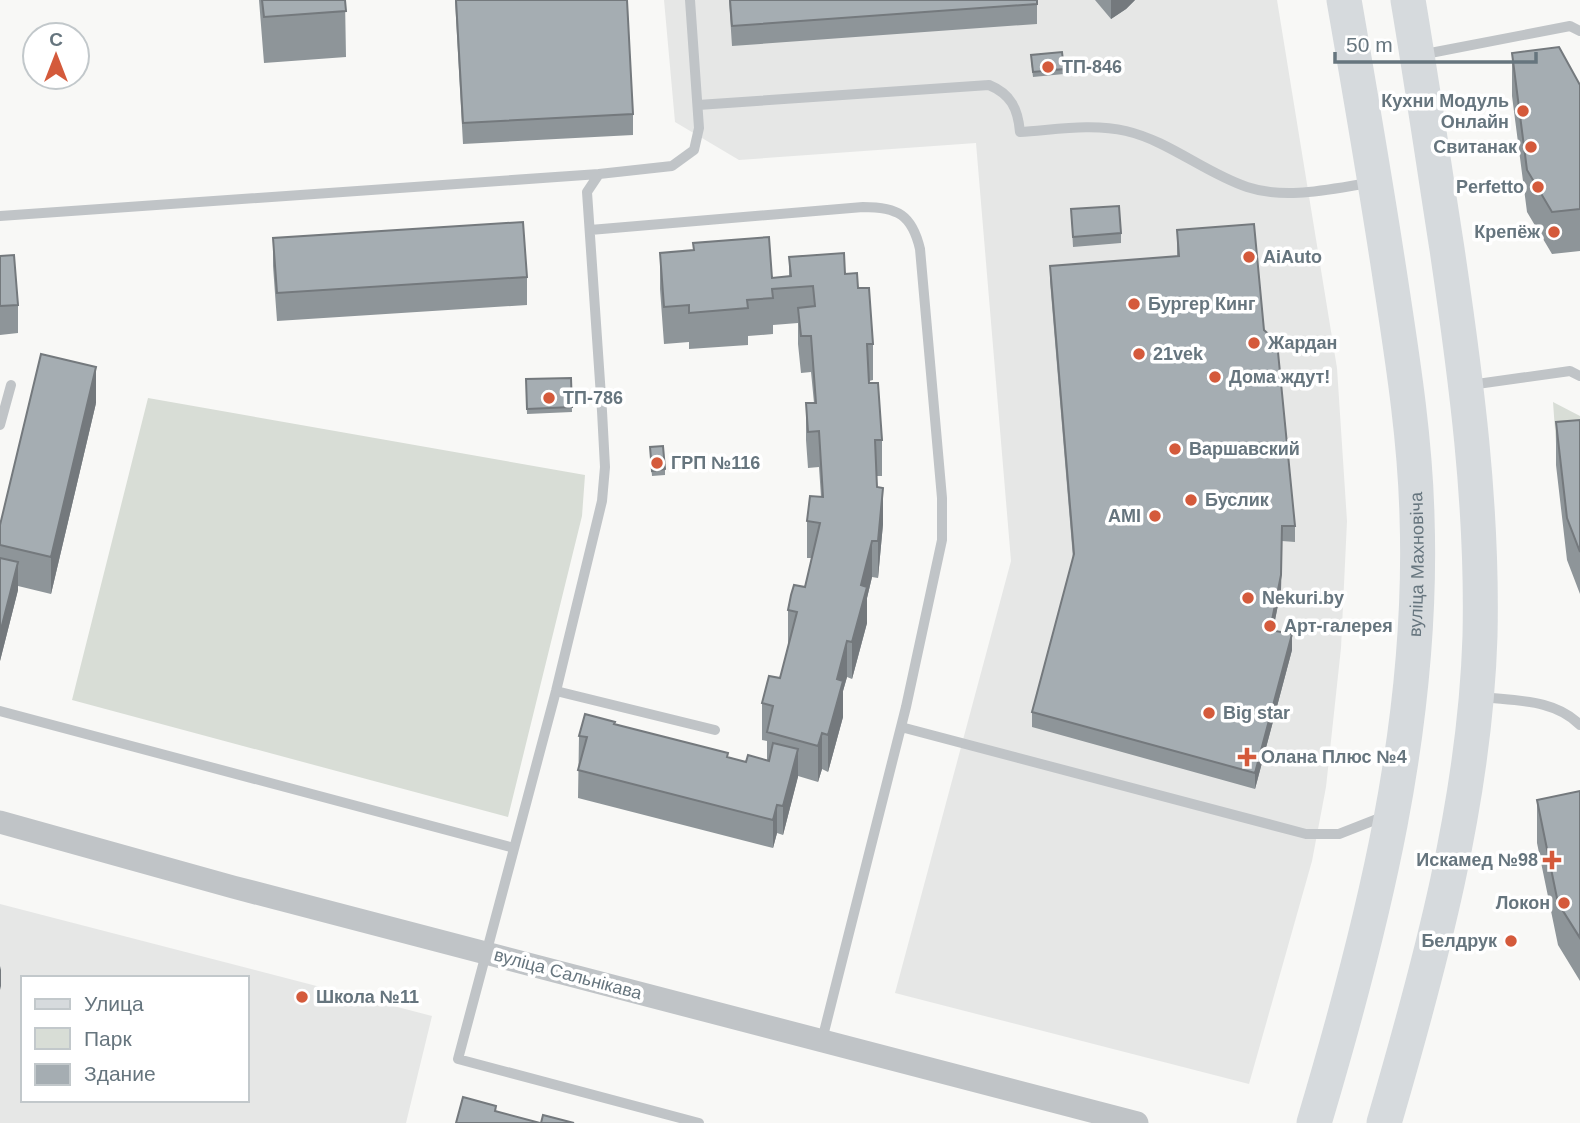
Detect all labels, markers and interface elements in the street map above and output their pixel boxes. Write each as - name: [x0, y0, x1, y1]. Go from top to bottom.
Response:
- north arrow: [21, 21, 91, 91]
- scale bar: [1335, 21, 1536, 65]
- text: С: [49, 29, 63, 50]
- text: 50 m: [1346, 33, 1393, 56]
- place label: ТП-846: [1062, 57, 1122, 77]
- marker: ТП-846: [1040, 59, 1056, 75]
- place label: Кухни Модуль Онлайн: [1381, 91, 1509, 132]
- marker: Кухни Модуль Онлайн: [1515, 103, 1531, 119]
- place label: Свитанак: [1433, 137, 1518, 157]
- marker: Свитанак: [1523, 139, 1539, 155]
- place label: Perfetto: [1456, 177, 1524, 197]
- marker: Perfetto: [1530, 179, 1546, 195]
- place label: Крепёж: [1474, 222, 1540, 242]
- marker: Крепёж: [1546, 224, 1562, 240]
- place label: AiAuto: [1263, 247, 1322, 267]
- marker: AiAuto: [1241, 249, 1257, 265]
- place label: Бургер Кинг: [1148, 294, 1256, 314]
- marker: Бургер Кинг: [1126, 296, 1142, 312]
- place label: Жардан: [1267, 333, 1337, 353]
- marker: Жардан: [1246, 335, 1262, 351]
- place label: 21vek: [1153, 344, 1204, 364]
- marker: 21vek: [1131, 346, 1147, 362]
- place label: Дома ждут!: [1229, 367, 1330, 387]
- marker: Дома ждут!: [1207, 369, 1223, 385]
- place label: ТП-786: [563, 388, 623, 408]
- marker: ТП-786: [541, 390, 557, 406]
- place label: Варшавский: [1189, 439, 1300, 459]
- marker: Варшавский: [1167, 441, 1183, 457]
- place label: ГРП №116: [671, 453, 760, 473]
- marker: ГРП №116: [649, 455, 665, 471]
- place label: Буслик: [1205, 490, 1270, 510]
- street label: вуліца Махновіча: [1405, 491, 1428, 637]
- marker: Буслик: [1183, 492, 1199, 508]
- place label: AMI: [1108, 506, 1141, 526]
- marker: AMI: [1147, 508, 1163, 524]
- place label: Nekuri.by: [1262, 588, 1344, 608]
- marker: Nekuri.by: [1240, 590, 1256, 606]
- place label: Арт-галерея: [1284, 616, 1393, 636]
- marker: Арт-галерея: [1262, 618, 1278, 634]
- place label: Big star: [1223, 703, 1290, 723]
- marker: Big star: [1201, 705, 1217, 721]
- place label: Олана Плюс №4: [1261, 747, 1407, 767]
- marker: Олана Плюс №4: [1239, 749, 1255, 765]
- place label: Искамед №98: [1416, 850, 1538, 870]
- marker: Искамед №98: [1544, 852, 1560, 868]
- place label: Локон: [1496, 893, 1550, 913]
- marker: Локон: [1556, 895, 1572, 911]
- place label: Белдрук: [1421, 931, 1498, 951]
- marker: Белдрук: [1503, 933, 1519, 949]
- street label: вуліца Сальнікава: [492, 945, 645, 1004]
- legend: [21, 976, 248, 1102]
- place label: Школа №11: [316, 987, 419, 1007]
- marker: Школа №11: [294, 989, 310, 1005]
- text: Улица: [84, 992, 144, 1015]
- text: Парк: [84, 1027, 132, 1050]
- text: Здание: [84, 1062, 156, 1085]

